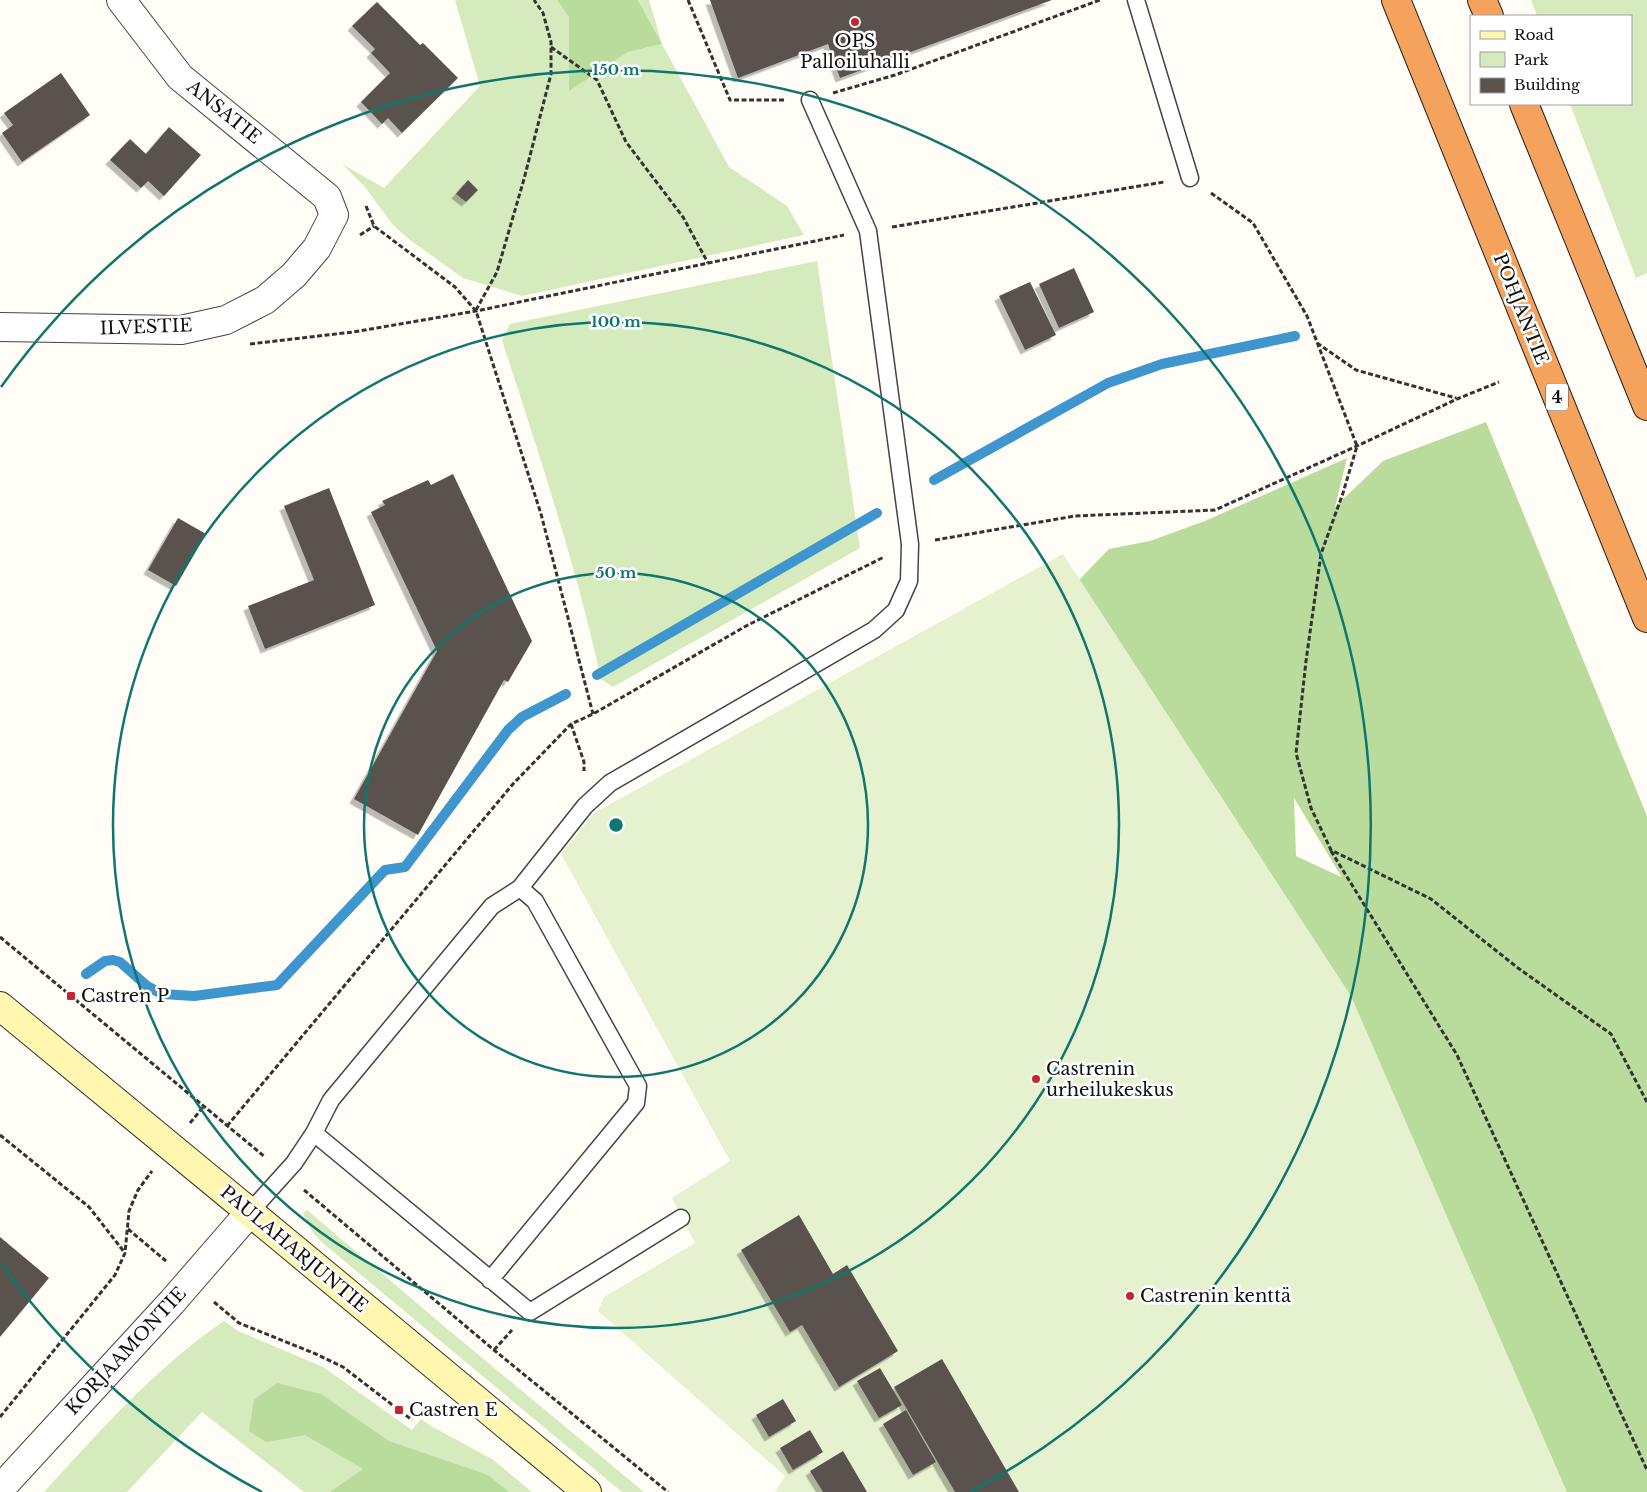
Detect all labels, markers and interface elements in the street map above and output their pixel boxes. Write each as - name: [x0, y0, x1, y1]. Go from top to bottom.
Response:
- legend: [1470, 15, 1632, 105]
- marker: OPS Palloiluhalli: [849, 16, 861, 28]
- text: Road: [1514, 25, 1554, 44]
- place label: OPS Palloiluhalli: [800, 30, 910, 73]
- text: Park: [1514, 50, 1550, 69]
- text: 150 m: [592, 60, 640, 79]
- street label: ANSATIE: [182, 75, 265, 149]
- text: Building: [1514, 75, 1581, 94]
- street label: POHJANTIE: [1489, 250, 1553, 368]
- text: 100 m: [591, 312, 641, 331]
- street label: ILVESTIE: [99, 314, 193, 340]
- road number: 4: [1546, 384, 1568, 411]
- text: 50 m: [596, 563, 637, 582]
- centre of rings: [607, 816, 625, 834]
- place label: Castren P: [81, 985, 169, 1007]
- marker: Castren P: [65, 990, 77, 1002]
- place label: Castrenin urheilukeskus: [1046, 1058, 1174, 1101]
- marker: Castrenin urheilukeskus: [1030, 1073, 1042, 1085]
- street label: PAULAHARJUNTIE: [216, 1181, 372, 1317]
- street label: KORJAAMONTIE: [61, 1283, 191, 1419]
- place label: Castrenin kenttä: [1140, 1285, 1291, 1307]
- marker: Castrenin kenttä: [1124, 1290, 1136, 1302]
- place label: Castren E: [409, 1399, 498, 1421]
- marker: Castren E: [393, 1404, 405, 1416]

